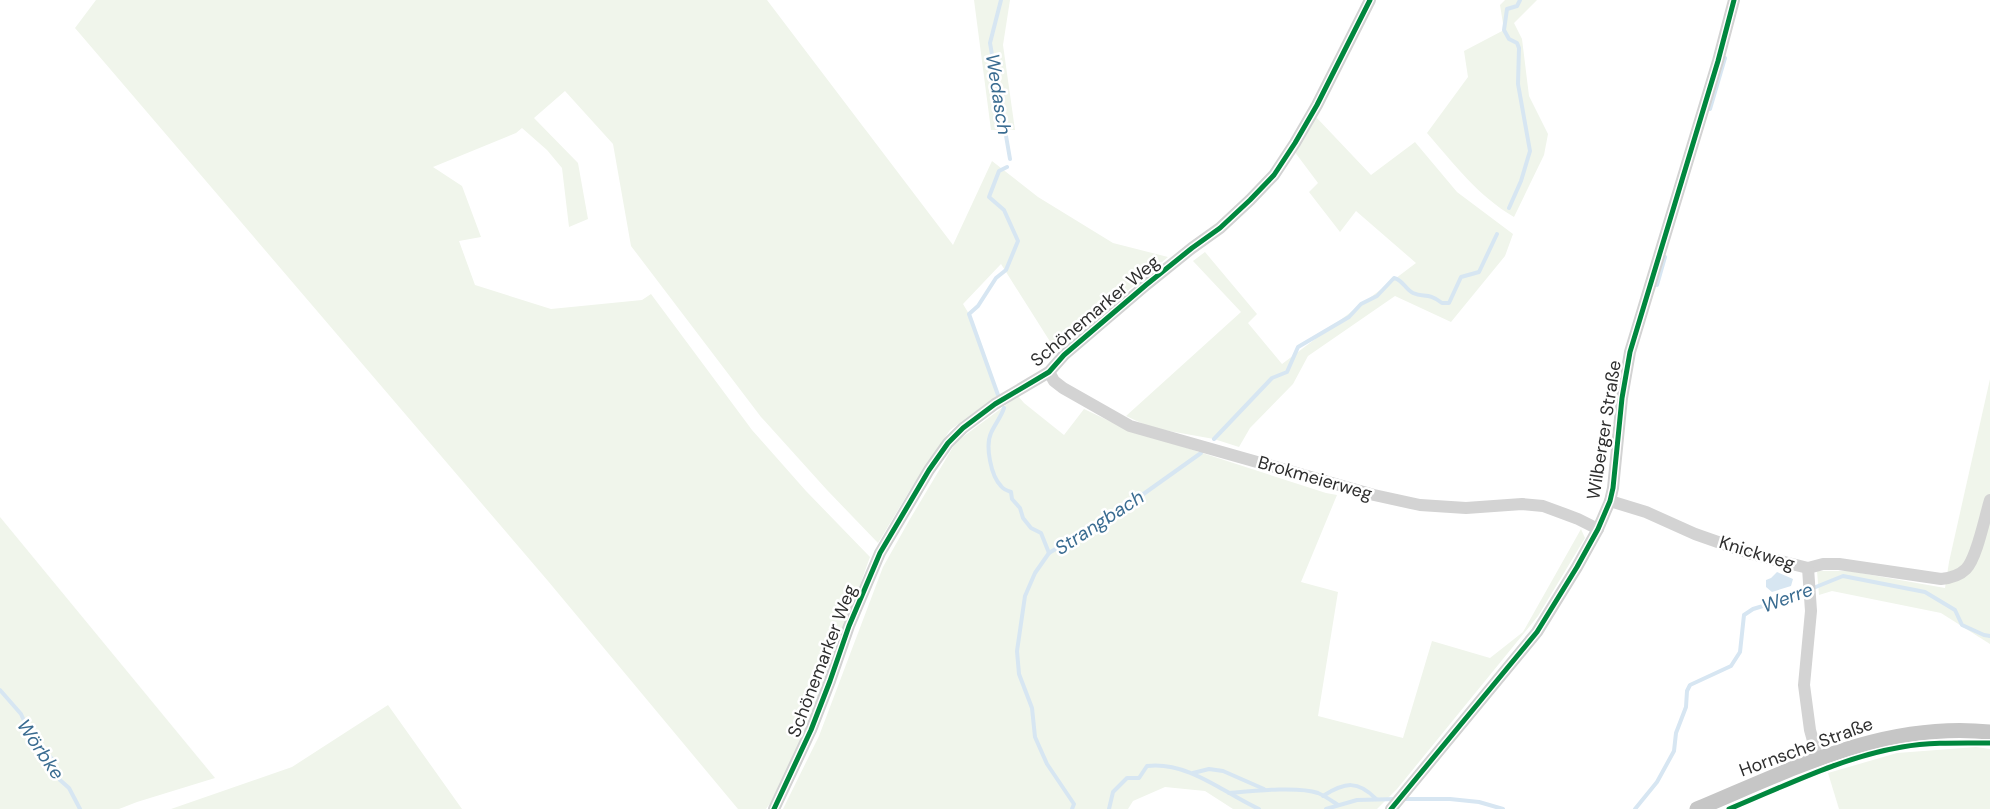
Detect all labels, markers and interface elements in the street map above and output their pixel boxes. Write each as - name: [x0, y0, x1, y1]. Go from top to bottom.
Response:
- water label: Wedasch: [980, 52, 1017, 136]
- street label: Schönemarker Weg: [1025, 250, 1165, 372]
- street label: Wilberger Straße: [1581, 359, 1627, 501]
- street label: Brokmeierweg: [1255, 450, 1375, 506]
- water label: Strangbach: [1050, 484, 1149, 561]
- street label: Knickweg: [1716, 530, 1798, 576]
- water label: Werre: [1758, 577, 1817, 618]
- street label: Schönemarker Weg: [782, 581, 862, 741]
- street label: Hornsche Straße: [1736, 712, 1876, 782]
- water label: Wörbke: [11, 714, 70, 785]

